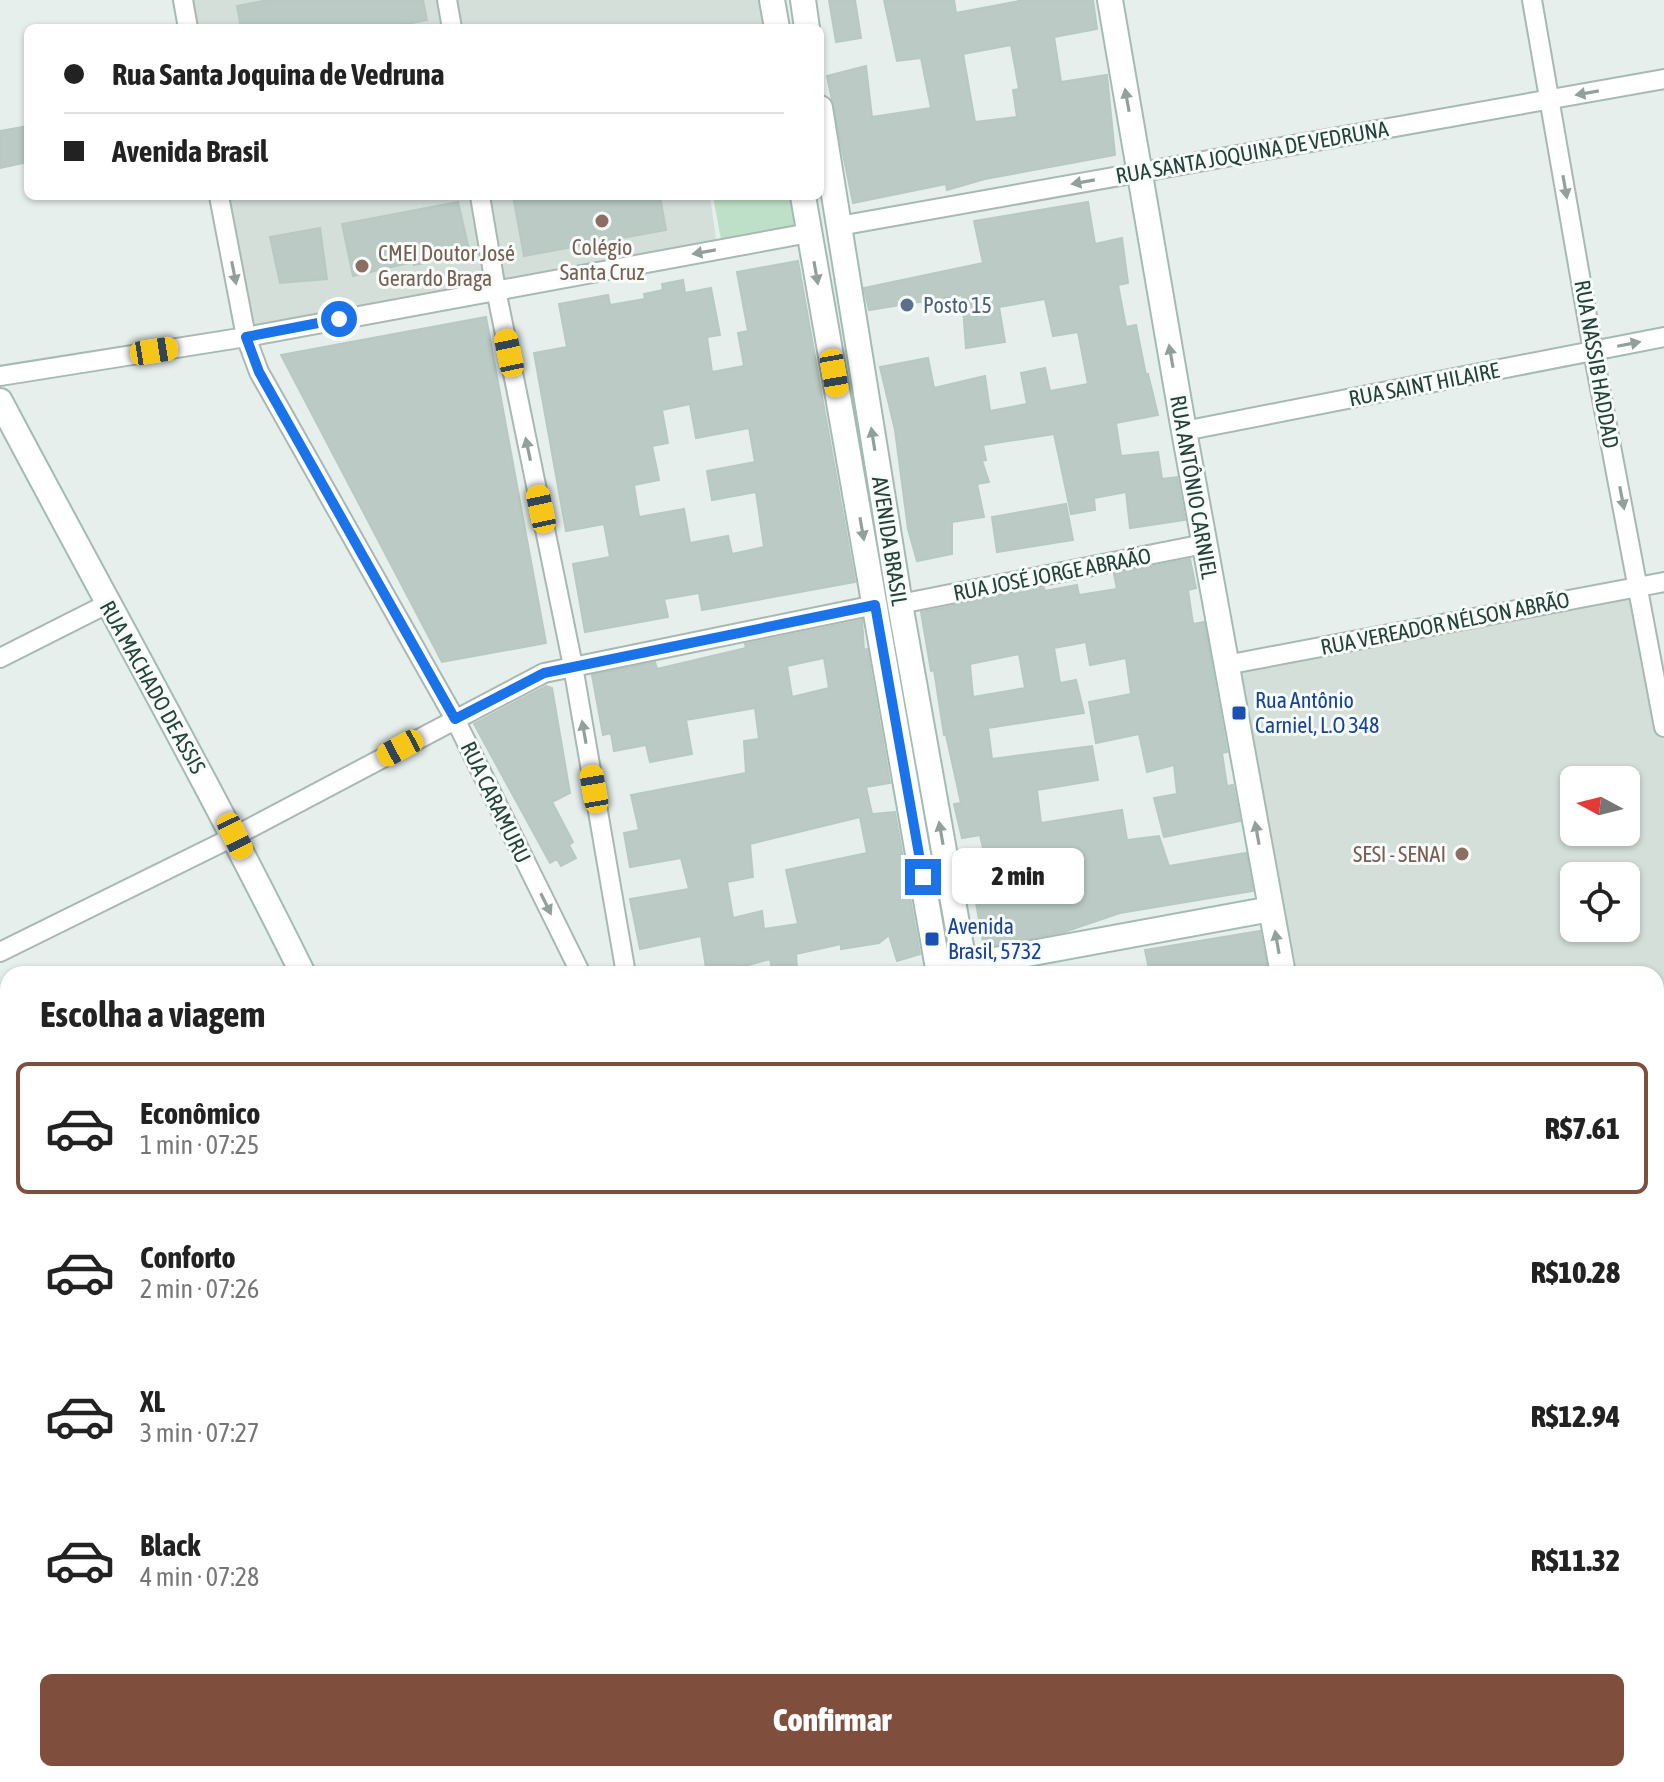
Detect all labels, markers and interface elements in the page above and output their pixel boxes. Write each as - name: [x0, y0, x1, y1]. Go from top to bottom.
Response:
- text: Rua Santa Joquina de Vedruna: [112, 57, 445, 91]
- one-way arrow: [1120, 87, 1133, 112]
- one-way arrow: [1575, 87, 1600, 99]
- street label: RUA SANTA JOQUINA DE VEDRUNA: [1114, 115, 1391, 189]
- text: Avenida Brasil: [112, 134, 268, 168]
- one-way arrow: [1559, 175, 1572, 200]
- one-way arrow: [1070, 177, 1095, 189]
- marker: Colégio Santa Cruz: [593, 212, 611, 230]
- place label: Colégio Santa Cruz: [560, 234, 644, 285]
- place label: CMEI Doutor José Gerardo Braga: [378, 240, 515, 291]
- one-way arrow: [692, 247, 717, 259]
- marker: CMEI Doutor José Gerardo Braga: [353, 257, 371, 275]
- one-way arrow: [228, 260, 240, 285]
- one-way arrow: [811, 261, 823, 286]
- street label: RUA NASSIB HADDAD: [1569, 278, 1625, 450]
- place label: Posto 15: [923, 292, 992, 318]
- marker: Posto 15: [898, 296, 916, 314]
- route start: [321, 301, 357, 337]
- car: [492, 327, 526, 379]
- car: [128, 335, 180, 367]
- one-way arrow: [1616, 337, 1641, 350]
- one-way arrow: [1164, 343, 1177, 368]
- car: [818, 347, 850, 399]
- street label: RUA SAINT HILAIRE: [1347, 357, 1502, 411]
- street label: RUA ANTÔNIO CARNIEL: [1165, 393, 1223, 581]
- one-way arrow: [866, 426, 879, 451]
- one-way arrow: [521, 436, 534, 461]
- street label: AVENIDA BRASIL: [867, 474, 913, 608]
- car: [524, 483, 558, 535]
- one-way arrow: [1616, 486, 1628, 511]
- one-way arrow: [856, 517, 868, 542]
- street label: RUA JOSÉ JORGE ABRAÃO: [951, 542, 1153, 606]
- street label: RUA VEREADOR NÉLSON ABRÃO: [1318, 586, 1572, 660]
- street label: RUA MACHADO DE ASSIS: [95, 596, 211, 778]
- place label: Rua Antônio Carniel, L.O 348: [1255, 687, 1379, 738]
- marker: Rua Antônio Carniel, L.O 348: [1230, 704, 1248, 722]
- one-way arrow: [577, 719, 590, 744]
- car: [373, 726, 427, 770]
- street label: RUA CARAMURU: [455, 737, 537, 867]
- car: [578, 763, 610, 815]
- north arrow: [1560, 766, 1640, 846]
- map controls: [1560, 766, 1640, 942]
- car: [214, 809, 256, 863]
- one-way arrow: [1250, 820, 1262, 845]
- one-way arrow: [934, 821, 946, 846]
- place label: SESI - SENAI: [1353, 841, 1446, 867]
- marker: SESI - SENAI: [1453, 845, 1471, 863]
- callout: 2 min: [951, 849, 1083, 905]
- route end: [905, 859, 941, 895]
- text: 2 min: [991, 861, 1045, 891]
- button: locate: [1560, 862, 1640, 942]
- one-way arrow: [540, 893, 553, 916]
- place label: Avenida Brasil, 5732: [948, 913, 1042, 964]
- one-way arrow: [1270, 929, 1282, 954]
- marker: Avenida Brasil, 5732: [923, 930, 941, 948]
- text: Escolha a viagem: [40, 993, 266, 1035]
- icon: car: [44, 1092, 116, 1164]
- text: Econômico: [140, 1096, 260, 1130]
- text: R$7.61: [1545, 1111, 1620, 1145]
- text: 1 min · 07:25: [140, 1130, 259, 1160]
- icon: car: [44, 1236, 116, 1308]
- text: Conforto: [140, 1240, 236, 1274]
- text: R$10.28: [1531, 1255, 1620, 1289]
- text: 2 min · 07:26: [140, 1274, 259, 1304]
- icon: car: [44, 1380, 116, 1452]
- text: XL: [140, 1384, 165, 1418]
- text: R$12.94: [1531, 1399, 1620, 1433]
- text: 3 min · 07:27: [140, 1418, 259, 1448]
- icon: car: [44, 1524, 116, 1596]
- text: Black: [140, 1528, 200, 1562]
- text: R$11.32: [1531, 1543, 1620, 1577]
- text: 4 min · 07:28: [140, 1562, 259, 1592]
- button: Confirmar: [40, 1674, 1624, 1766]

